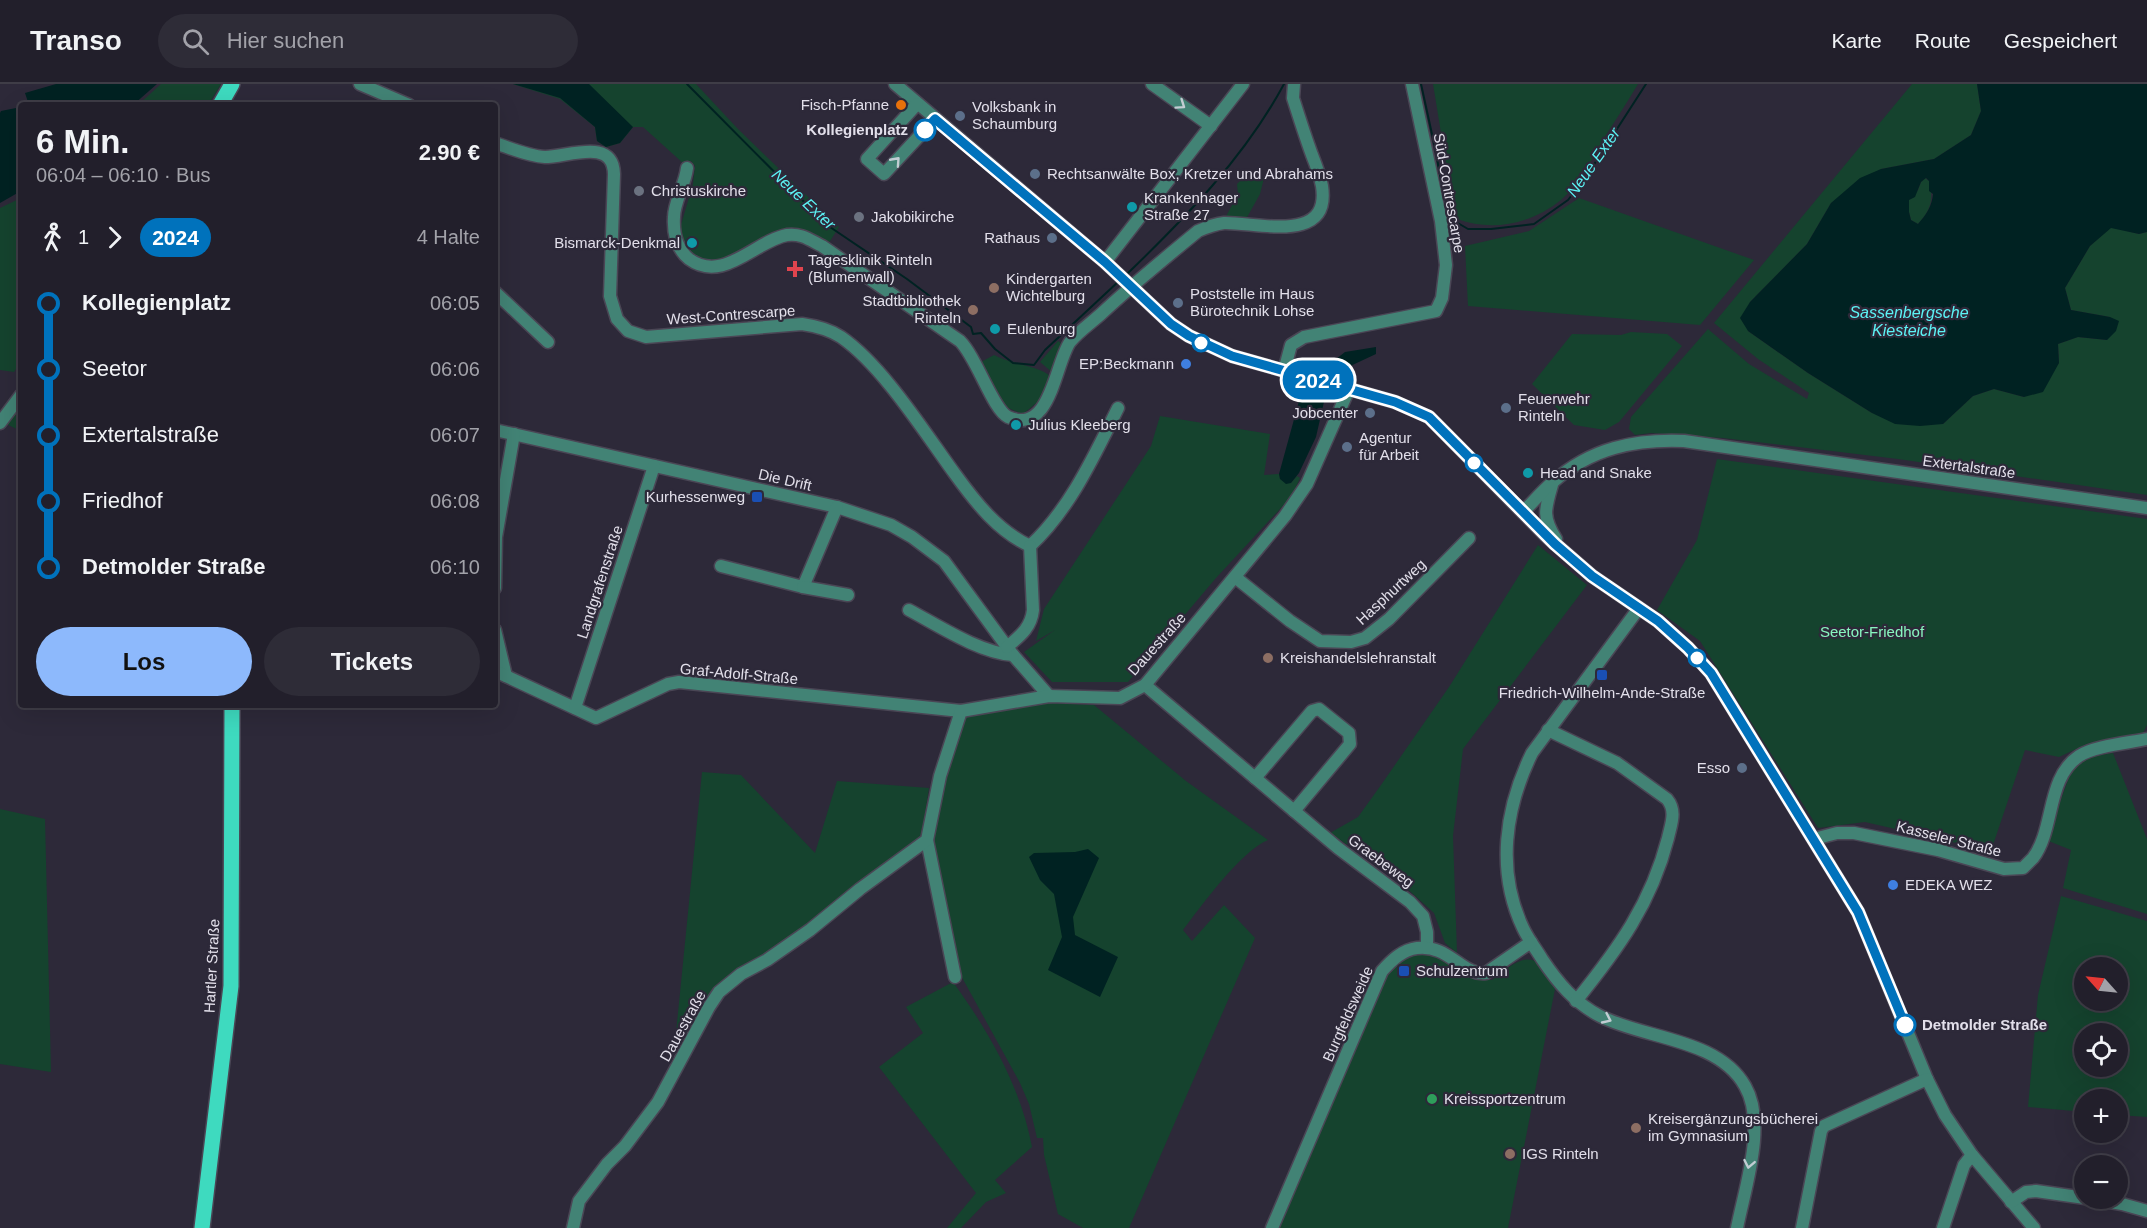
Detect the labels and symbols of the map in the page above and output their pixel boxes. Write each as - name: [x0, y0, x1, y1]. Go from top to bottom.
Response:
- place label: Fisch-Pfanne: [801, 96, 889, 113]
- marker: Fisch-Pfanne: [894, 98, 908, 112]
- place label: Volksbank in Schaumburg: [972, 98, 1057, 132]
- one-way arrow: [1175, 98, 1186, 109]
- marker: Volksbank in Schaumburg: [953, 109, 967, 123]
- marker: Kollegienplatz: [914, 119, 936, 141]
- place label: Kollegienplatz: [806, 121, 908, 138]
- water label: Neue Exter: [1563, 124, 1624, 200]
- street label: Süd-Contrescarpe: [1431, 131, 1468, 254]
- one-way arrow: [889, 157, 900, 168]
- place label: Rechtsanwälte Box, Kretzer und Abrahams: [1047, 165, 1333, 182]
- water label: Neue Exter: [769, 166, 839, 233]
- marker: Rechtsanwälte Box, Kretzer und Abrahams: [1028, 167, 1042, 181]
- place label: Christuskirche: [651, 182, 746, 199]
- marker: Christuskirche: [632, 184, 646, 198]
- place label: Krankenhager Straße 27: [1144, 189, 1238, 223]
- marker: Krankenhager Straße 27: [1125, 200, 1139, 214]
- place label: Jakobikirche: [871, 208, 954, 225]
- marker: Jakobikirche: [852, 210, 866, 224]
- place label: Rathaus: [984, 229, 1040, 246]
- marker: Rathaus: [1045, 231, 1059, 245]
- place label: Bismarck-Denkmal: [554, 234, 680, 251]
- marker: Bismarck-Denkmal: [685, 236, 699, 250]
- place label: Tagesklinik Rinteln (Blumenwall): [808, 251, 932, 285]
- marker: Tagesklinik Rinteln (Blumenwall): [786, 260, 804, 278]
- place label: Kindergarten Wichtelburg: [1006, 270, 1092, 304]
- marker: Kindergarten Wichtelburg: [987, 281, 1001, 295]
- place label: Poststelle im Haus Bürotechnik Lohse: [1190, 285, 1314, 319]
- place label: Stadtbibliothek Rinteln: [863, 292, 961, 326]
- marker: Poststelle im Haus Bürotechnik Lohse: [1171, 296, 1185, 310]
- street label: West-Contrescarpe: [666, 302, 796, 327]
- marker: Stadtbibliothek Rinteln: [966, 303, 980, 317]
- water label: Sassenbergsche Kiesteiche: [1849, 304, 1969, 339]
- place label: Eulenburg: [1007, 320, 1075, 337]
- marker: Eulenburg: [988, 322, 1002, 336]
- unlabelled marker: [1192, 334, 1210, 352]
- place label: EP:Beckmann: [1079, 355, 1174, 372]
- marker: EP:Beckmann: [1179, 357, 1193, 371]
- line badge: 2024: [1276, 360, 1360, 400]
- place label: Feuerwehr Rinteln: [1518, 390, 1590, 424]
- marker: Feuerwehr Rinteln: [1499, 401, 1513, 415]
- place label: Jobcenter: [1292, 404, 1358, 421]
- marker: Jobcenter: [1363, 406, 1377, 420]
- place label: Julius Kleeberg: [1028, 416, 1131, 433]
- marker: Julius Kleeberg: [1009, 418, 1023, 432]
- place label: Agentur für Arbeit: [1359, 429, 1420, 463]
- marker: Agentur für Arbeit: [1340, 440, 1354, 454]
- street label: Extertalstraße: [1922, 452, 2016, 481]
- unlabelled marker: [1465, 454, 1483, 472]
- place label: Head and Snake: [1540, 464, 1652, 481]
- street label: Die Drift: [757, 465, 814, 494]
- marker: Head and Snake: [1521, 466, 1535, 480]
- place label: Kurhessenweg: [646, 488, 745, 505]
- marker: Kurhessenweg: [750, 490, 764, 504]
- street label: Landgrafenstraße: [573, 523, 626, 641]
- street label: Hasphurtweg: [1353, 555, 1429, 628]
- street label: Dauestraße: [1124, 609, 1189, 678]
- park label: Seetor-Friedhof: [1820, 623, 1925, 640]
- place label: Kreishandelslehranstalt: [1280, 649, 1437, 666]
- unlabelled marker: [1688, 649, 1706, 667]
- marker: Kreishandelslehranstalt: [1261, 651, 1275, 665]
- street label: Graf-Adolf-Straße: [679, 660, 799, 687]
- marker: Friedrich-Wilhelm-Ande-Straße: [1595, 668, 1609, 682]
- place label: Friedrich-Wilhelm-Ande-Straße: [1499, 684, 1705, 701]
- place label: Esso: [1697, 759, 1730, 776]
- marker: Esso: [1735, 761, 1749, 775]
- street label: Kasseler Straße: [1895, 817, 2003, 860]
- street label: Graebeweg: [1345, 830, 1417, 891]
- place label: EDEKA WEZ: [1905, 876, 1993, 893]
- marker: EDEKA WEZ: [1886, 878, 1900, 892]
- street label: Hartler Straße: [201, 918, 222, 1013]
- north arrow: [2074, 957, 2128, 1011]
- place label: Schulzentrum: [1416, 962, 1508, 979]
- street label: Burgfeldsweide: [1319, 963, 1376, 1064]
- marker: Schulzentrum: [1397, 964, 1411, 978]
- street label: Dauestraße: [656, 987, 709, 1064]
- one-way arrow: [1601, 1012, 1612, 1024]
- marker: Detmolder Straße: [1894, 1014, 1916, 1036]
- place label: Detmolder Straße: [1922, 1016, 2047, 1033]
- place label: Kreissportzentrum: [1444, 1090, 1566, 1107]
- marker: Kreissportzentrum: [1425, 1092, 1439, 1106]
- place label: Kreisergänzungsbücherei im Gymnasium: [1648, 1110, 1818, 1144]
- marker: Kreisergänzungsbücherei im Gymnasium: [1629, 1121, 1643, 1135]
- place label: IGS Rinteln: [1522, 1145, 1599, 1162]
- marker: IGS Rinteln: [1503, 1147, 1517, 1161]
- one-way arrow: [1743, 1159, 1756, 1169]

